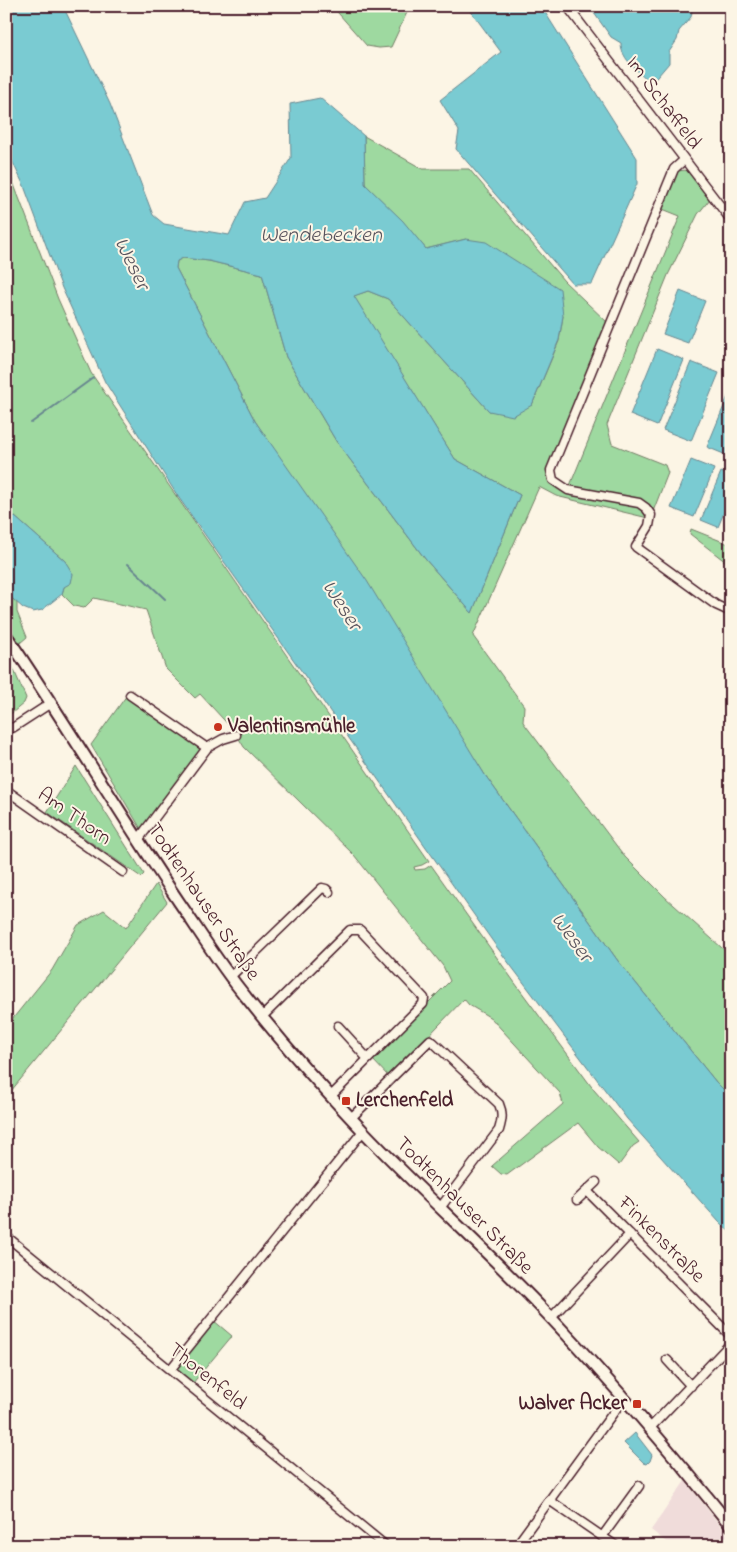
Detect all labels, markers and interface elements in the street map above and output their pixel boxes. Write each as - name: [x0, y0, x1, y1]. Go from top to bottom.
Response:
- street label: Im Schaffeld: [618, 50, 708, 156]
- water label: Wendebecken: [260, 220, 383, 252]
- water label: Weser: [105, 232, 159, 298]
- water label: Weser: [313, 574, 371, 640]
- place label: Valentinsmühle: [227, 712, 356, 742]
- marker: Valentinsmühle: [212, 721, 224, 733]
- street label: Am Thorn: [31, 781, 117, 853]
- street label: Todtenhauser Straße: [139, 817, 267, 987]
- water label: Weser: [542, 906, 602, 972]
- place label: Lerchenfeld: [356, 1086, 453, 1116]
- marker: Lerchenfeld: [340, 1095, 352, 1107]
- street label: Todtenhauser Straße: [388, 1130, 540, 1282]
- street label: Finkenstraße: [610, 1189, 712, 1291]
- street label: Thorenfeld: [161, 1336, 253, 1418]
- place label: Walver Acker: [519, 1389, 627, 1419]
- marker: Walver Acker: [631, 1398, 643, 1410]

